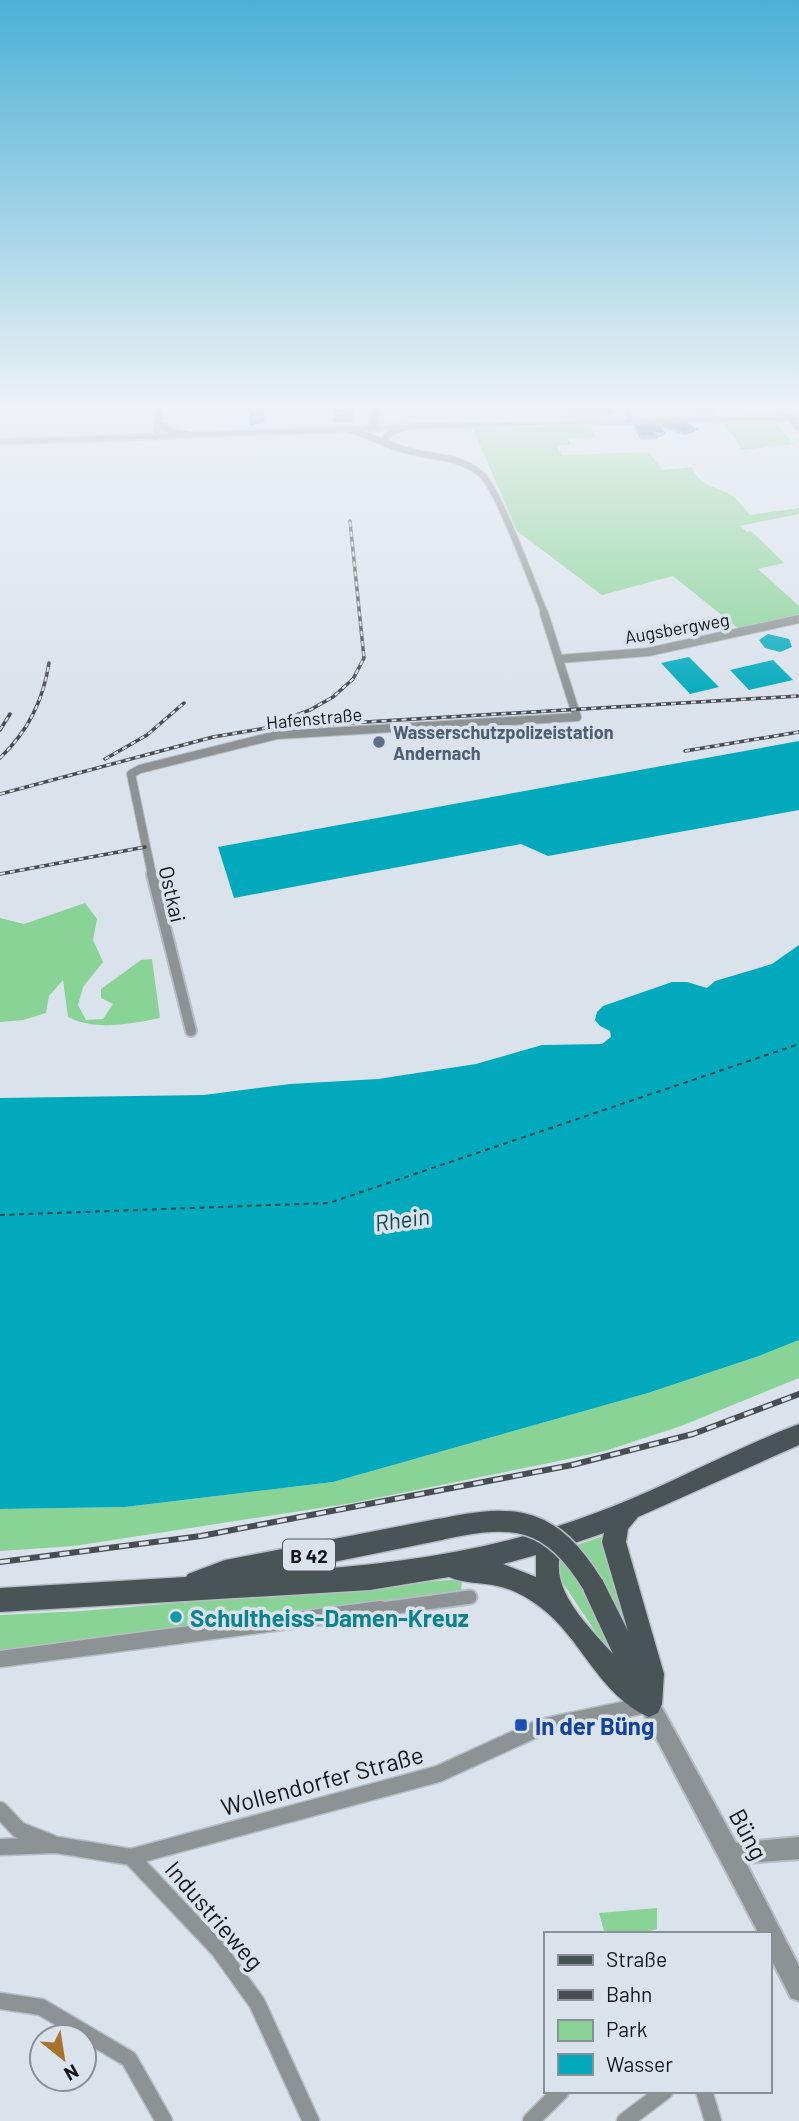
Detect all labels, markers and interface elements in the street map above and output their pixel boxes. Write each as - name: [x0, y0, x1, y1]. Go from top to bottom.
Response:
- street label: Augsbergweg: [623, 608, 731, 648]
- street label: Hafenstraße: [265, 703, 363, 733]
- place label: Wasserschutzpolizeistation Andernach: [393, 721, 614, 764]
- marker: Wasserschutzpolizeistation Andernach: [371, 734, 387, 750]
- street label: Ostkai: [154, 863, 192, 925]
- water label: Rhein: [373, 1201, 431, 1237]
- road number: B 42: [283, 1540, 335, 1570]
- place label: Schultheiss-Damen-Kreuz: [190, 1603, 469, 1632]
- marker: Schultheiss-Damen-Kreuz: [168, 1609, 184, 1625]
- place label: In der Büng: [535, 1711, 654, 1740]
- marker: In der Büng: [513, 1717, 529, 1733]
- street label: Wollendorfer Straße: [218, 1739, 426, 1821]
- street label: Büng: [724, 1804, 774, 1864]
- street label: Industrieweg: [160, 1855, 270, 1975]
- legend: [544, 1932, 771, 2093]
- text: Straße: [606, 1946, 667, 1971]
- text: Bahn: [606, 1981, 652, 2006]
- text: Park: [606, 2016, 647, 2041]
- north arrow: [28, 2023, 98, 2093]
- text: Wasser: [606, 2051, 673, 2076]
- text: N: [61, 2060, 83, 2086]

